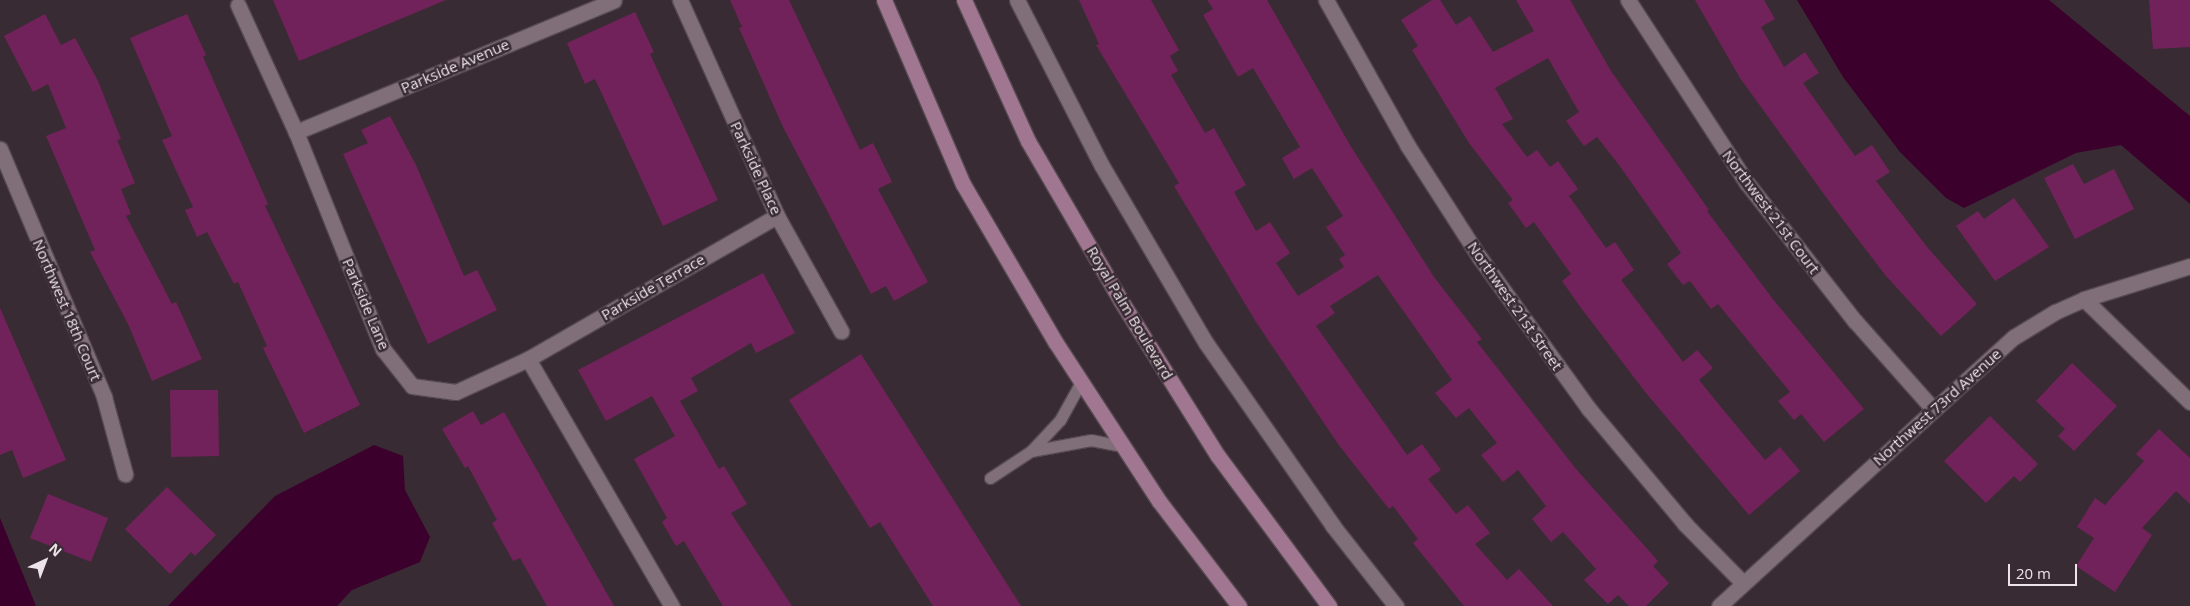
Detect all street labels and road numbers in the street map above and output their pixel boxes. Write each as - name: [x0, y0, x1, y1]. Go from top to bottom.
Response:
- street label: Parkside Avenue: [398, 35, 512, 97]
- street label: Parkside Place: [727, 119, 785, 217]
- street label: Northwest 21st Court: [1719, 147, 1823, 277]
- street label: Northwest 18th Court: [29, 236, 105, 384]
- street label: Northwest 21st Street: [1464, 238, 1566, 374]
- street label: Royal Palm Boulevard: [1083, 243, 1177, 383]
- street label: Parkside Terrace: [598, 250, 708, 324]
- street label: Parkside Lane: [339, 256, 393, 352]
- street label: Northwest 73rd Avenue: [1869, 345, 2005, 469]

